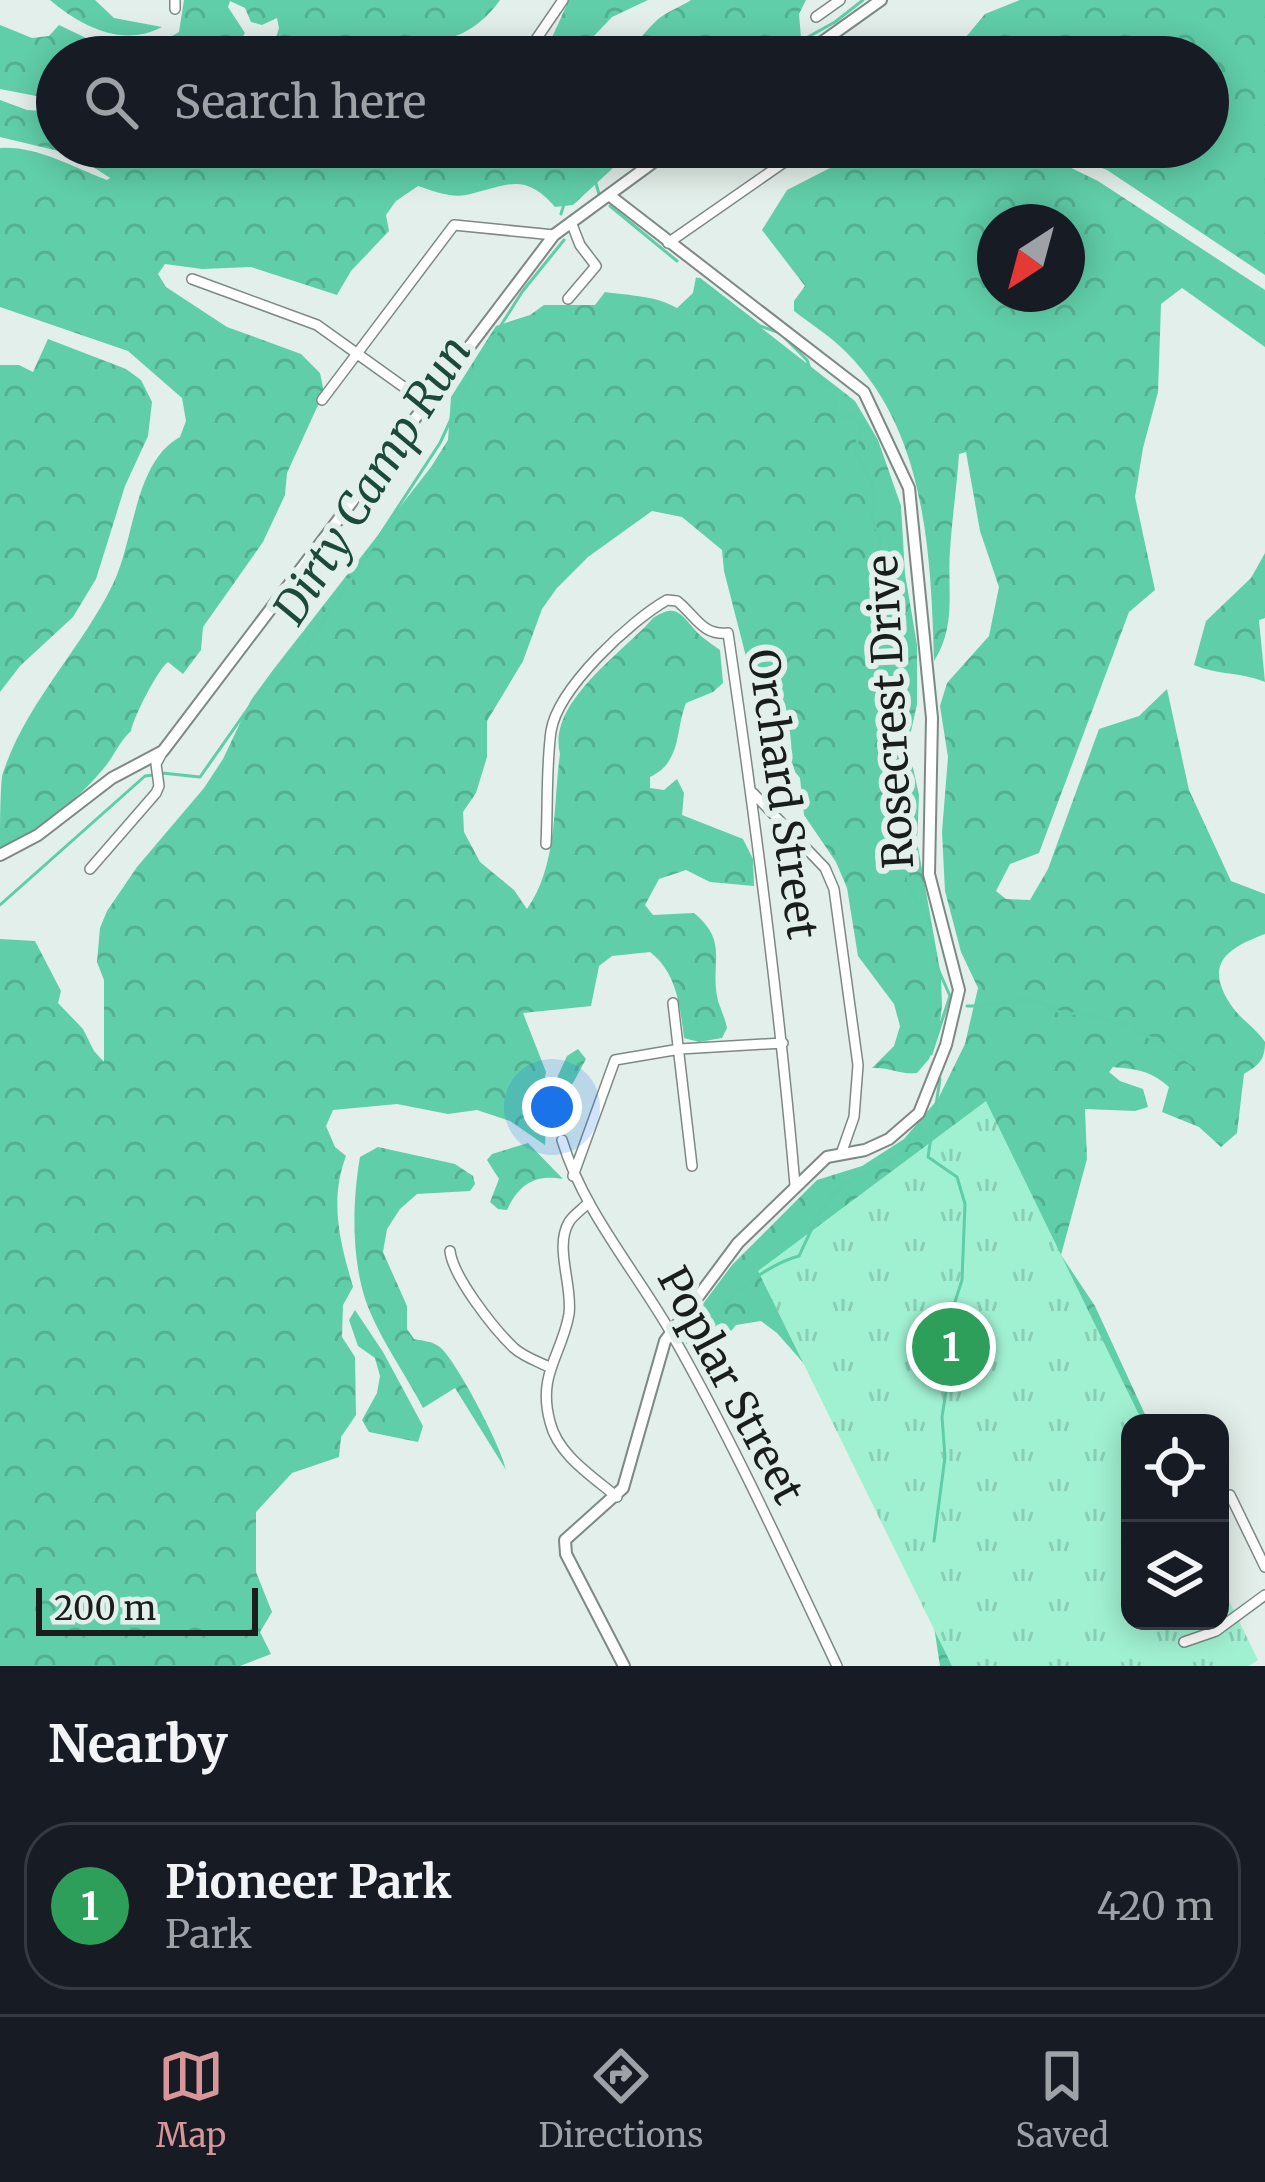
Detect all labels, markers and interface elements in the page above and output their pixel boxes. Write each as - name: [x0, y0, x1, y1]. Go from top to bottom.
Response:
- search box: [36, 36, 1229, 168]
- icon: search: [78, 69, 144, 135]
- text: Search here: [174, 74, 426, 130]
- north arrow: [977, 204, 1085, 312]
- water label: Dirty Camp Run: [261, 326, 483, 635]
- street label: Rosecrest Drive: [856, 554, 924, 870]
- street label: Orchard Street: [737, 646, 829, 942]
- your location: [522, 1077, 582, 1137]
- street label: Poplar Street: [647, 1258, 815, 1512]
- pin: 1: [912, 1302, 990, 1392]
- map controls: [1121, 1414, 1229, 1630]
- button: locate: [1121, 1414, 1229, 1522]
- button: layers: [1121, 1522, 1229, 1630]
- scale bar: [36, 1582, 258, 1635]
- text: 200 m: [54, 1588, 156, 1629]
- text: Nearby: [48, 1712, 228, 1776]
- text: Pioneer Park: [165, 1854, 451, 1910]
- text: 1: [81, 1882, 99, 1931]
- text: 420 m: [1096, 1882, 1214, 1931]
- text: Park: [165, 1910, 252, 1959]
- tab: Map: [156, 2043, 226, 2156]
- tab: Directions: [538, 2043, 703, 2156]
- tab: Saved: [1015, 2043, 1109, 2156]

